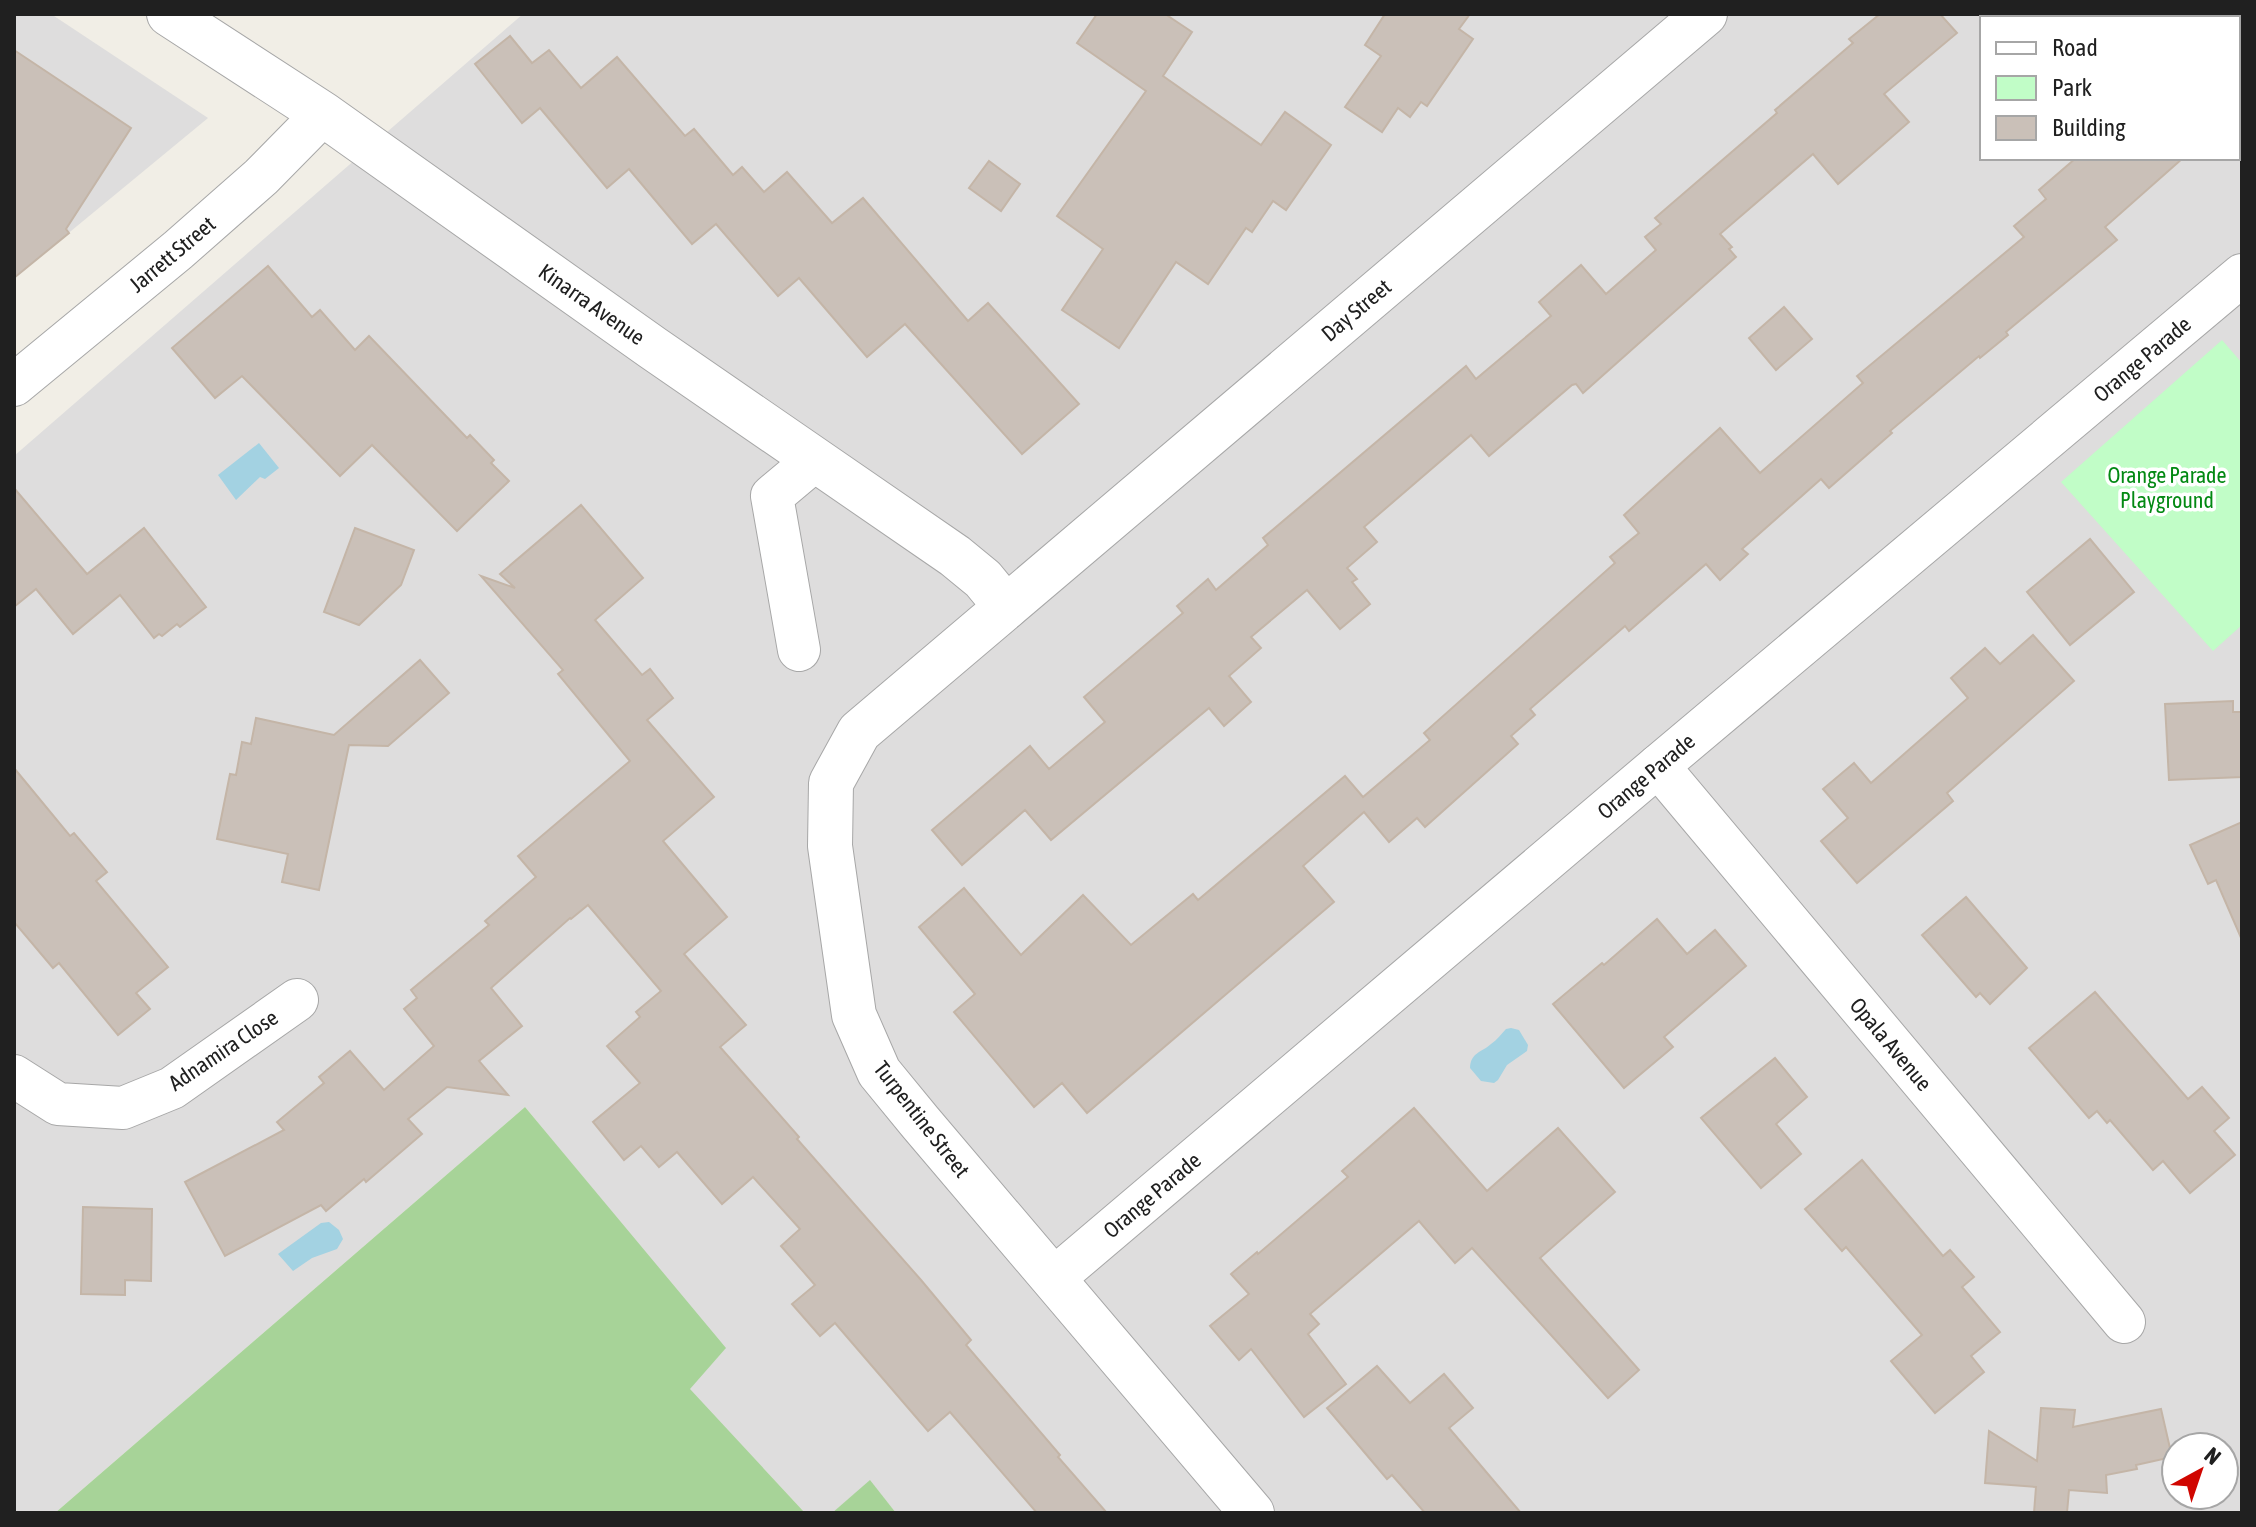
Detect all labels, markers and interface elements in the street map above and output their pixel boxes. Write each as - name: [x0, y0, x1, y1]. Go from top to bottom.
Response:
- legend: [1980, 16, 2240, 160]
- text: Road: [2052, 34, 2098, 61]
- text: Park: [2052, 74, 2093, 101]
- text: Building: [2052, 114, 2126, 141]
- street label: Jarrett Street: [124, 211, 220, 297]
- street label: Kinarra Avenue: [534, 258, 650, 350]
- street label: Day Street: [1316, 273, 1396, 347]
- street label: Orange Parade: [2088, 311, 2196, 407]
- park label: Orange Parade Playground: [2107, 462, 2227, 513]
- street label: Orange Parade: [1592, 728, 1700, 824]
- street label: Opala Avenue: [1845, 992, 1937, 1096]
- street label: Adnamira Close: [164, 1004, 282, 1096]
- street label: Turpentine Street: [869, 1056, 975, 1182]
- street label: Orange Parade: [1098, 1147, 1206, 1243]
- north arrow: [2160, 1431, 2240, 1511]
- text: N: [2200, 1442, 2226, 1470]

